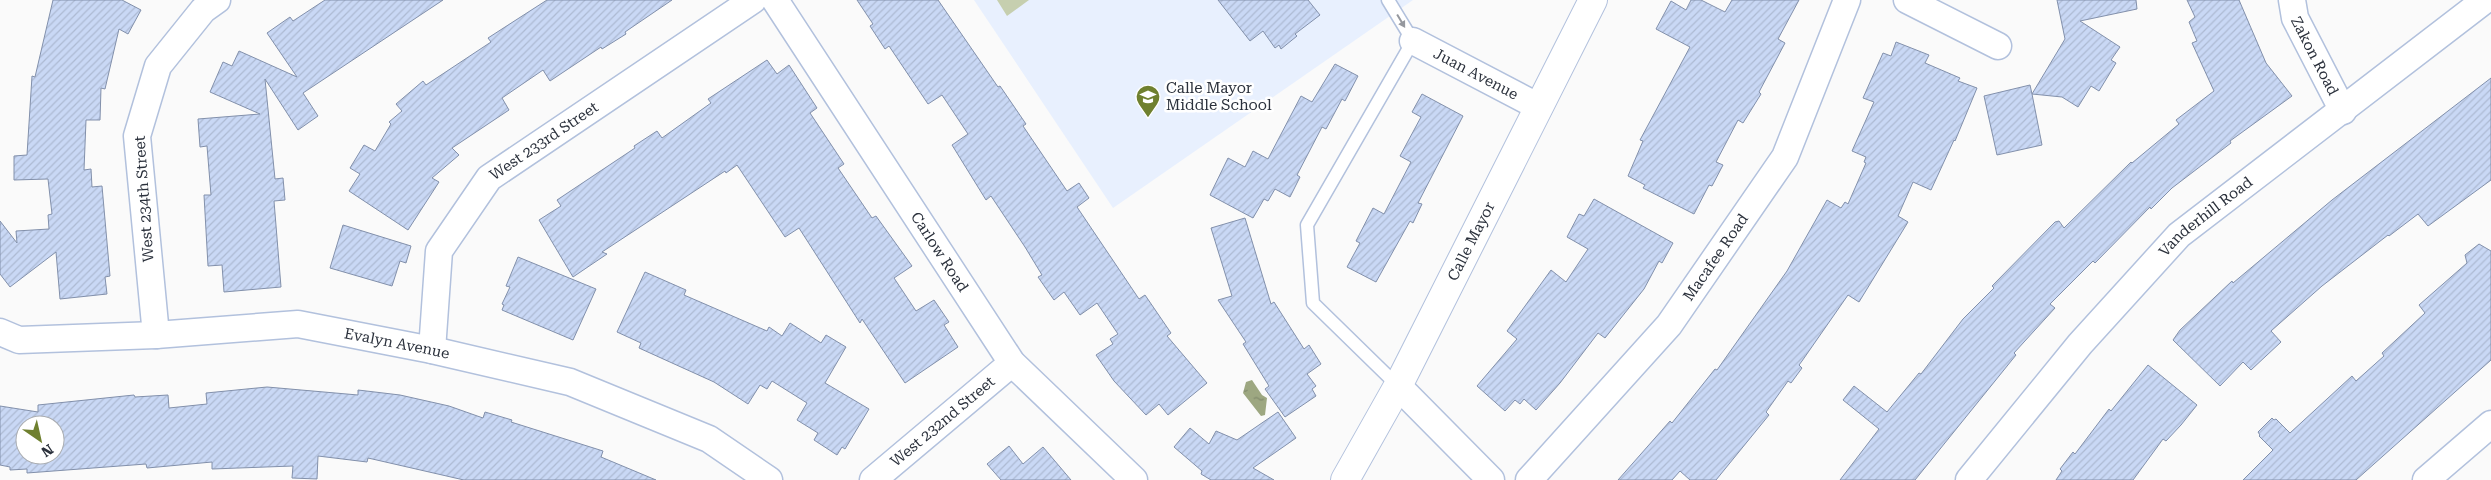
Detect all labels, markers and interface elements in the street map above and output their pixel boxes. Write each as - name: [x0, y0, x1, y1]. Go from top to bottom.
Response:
- one-way arrow: [1396, 14, 1405, 27]
- street label: Zakon Road: [2287, 14, 2343, 99]
- street label: Juan Avenue: [1430, 44, 1521, 104]
- place label: Calle Mayor Middle School: [1166, 79, 1272, 114]
- school or university icon: Calle Mayor Middle School: [1135, 84, 1161, 118]
- street label: West 233rd Street: [486, 98, 602, 184]
- street label: West 234th Street: [131, 135, 157, 263]
- street label: Vanderhill Road: [2155, 173, 2256, 260]
- street label: Calle Mayor: [1444, 199, 1499, 284]
- street label: Carlow Road: [907, 209, 972, 296]
- street label: Macafee Road: [1679, 210, 1752, 304]
- street label: Evalyn Avenue: [343, 324, 451, 363]
- street label: West 232nd Street: [887, 372, 999, 470]
- north arrow: [15, 415, 65, 465]
- text: N: [38, 441, 56, 461]

